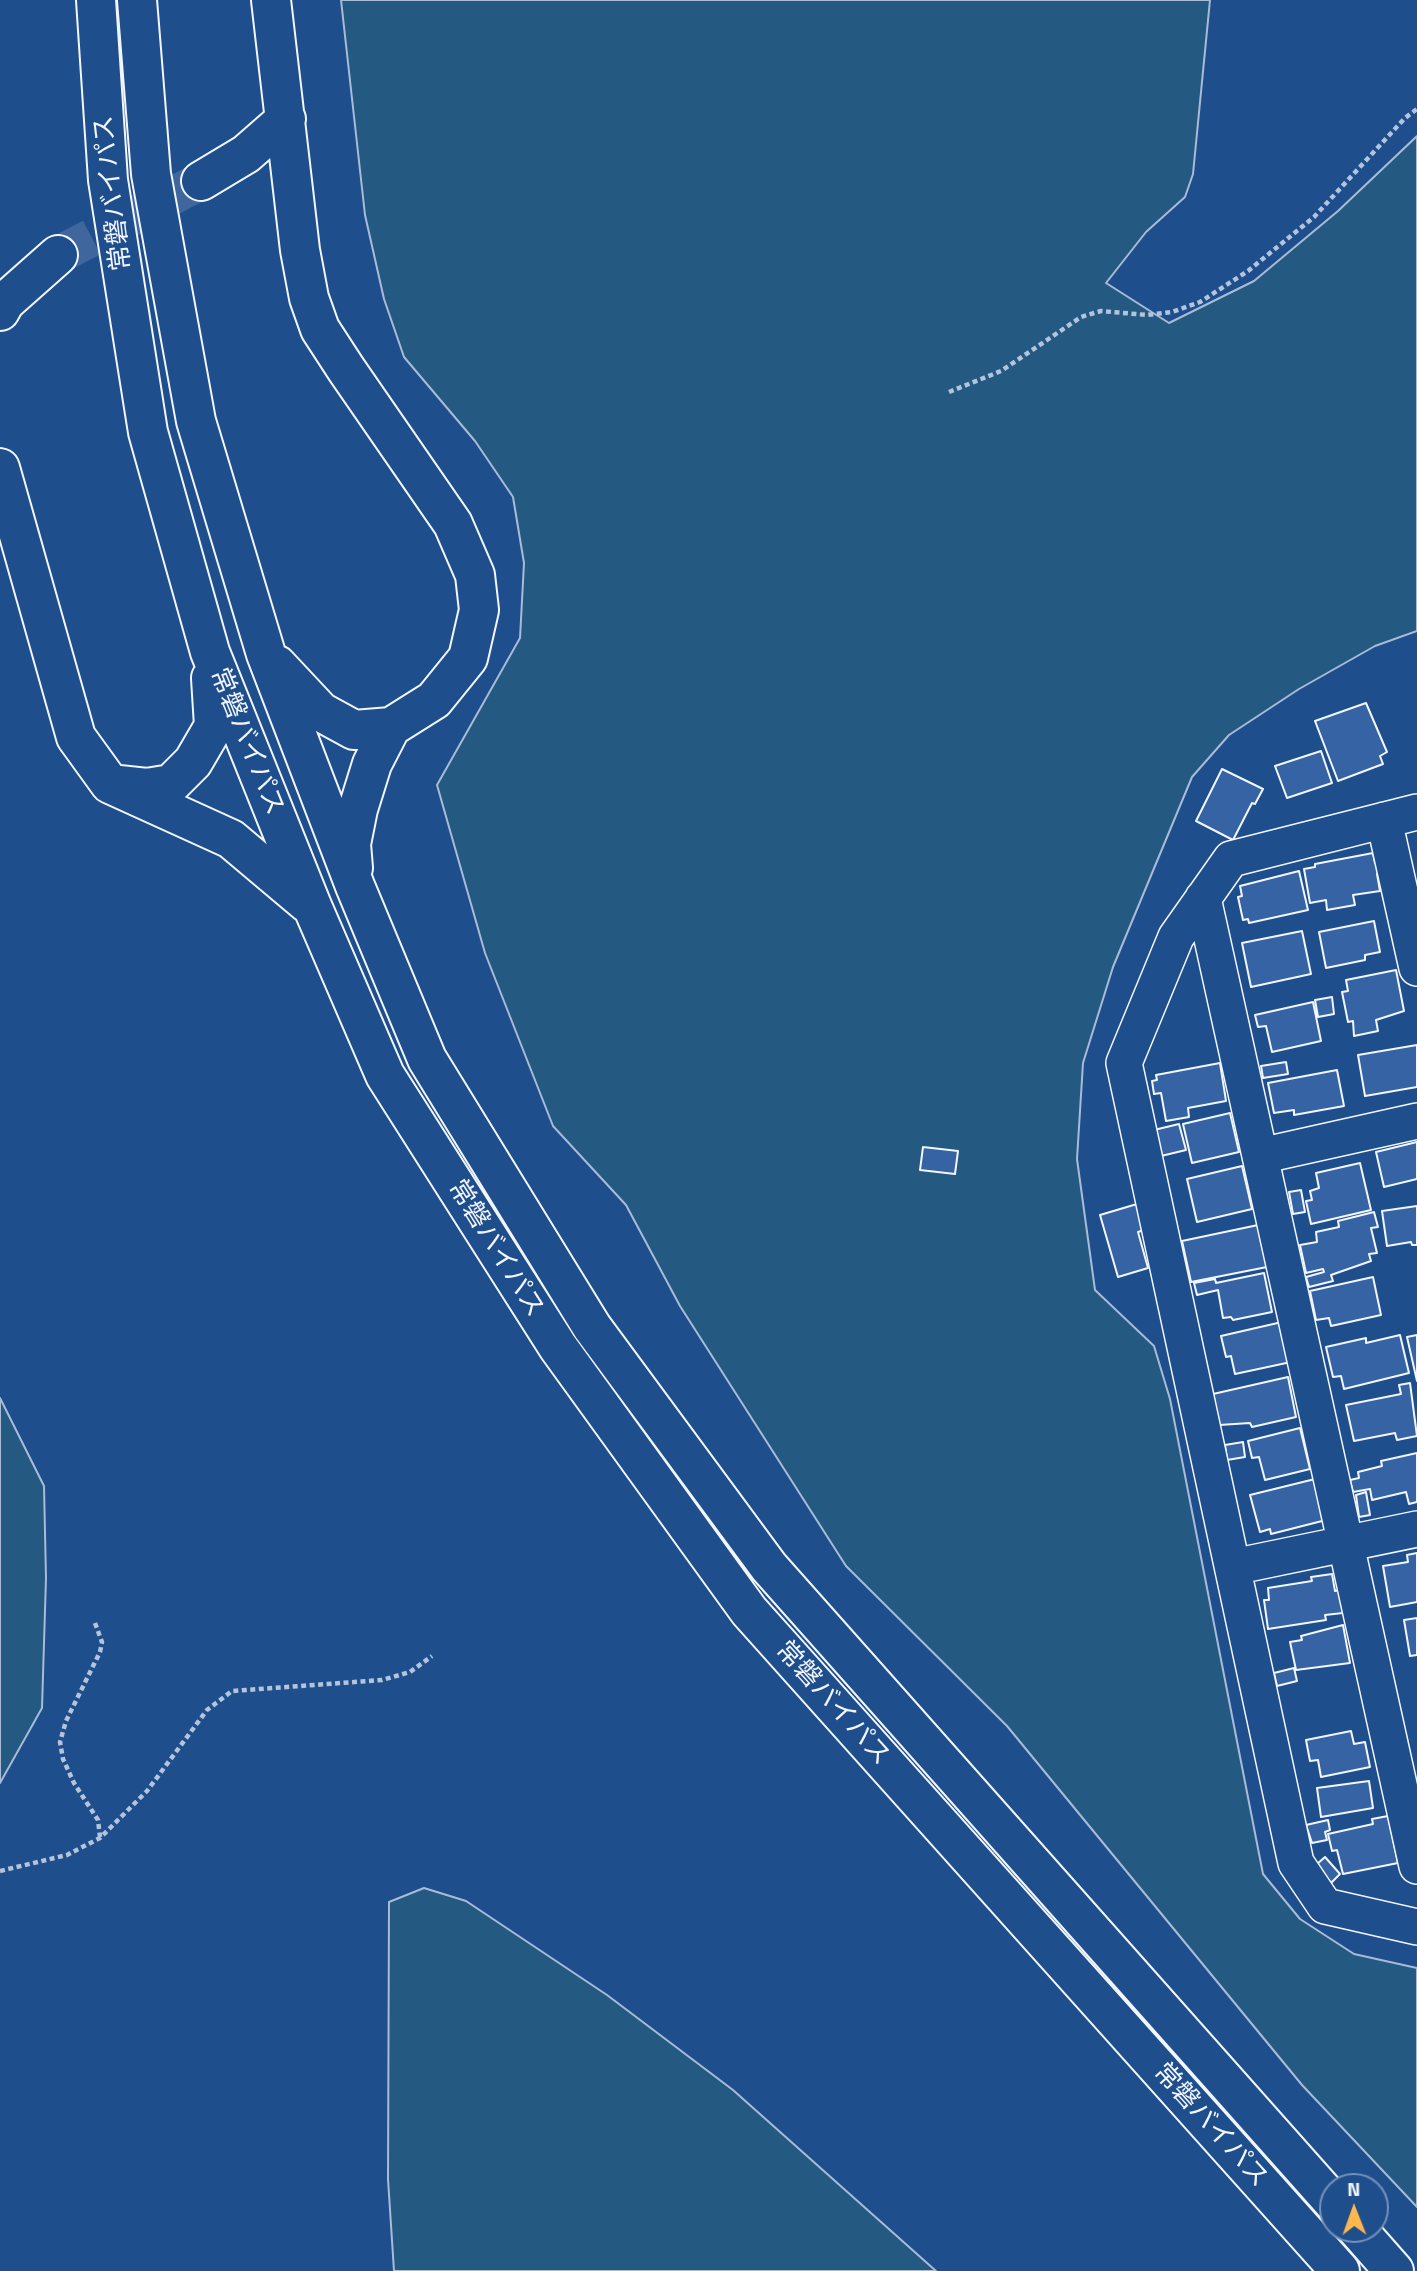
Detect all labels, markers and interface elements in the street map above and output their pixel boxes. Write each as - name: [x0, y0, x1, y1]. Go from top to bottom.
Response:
- street label: 常磐バイパス: [89, 114, 139, 272]
- street label: 常磐バイパス: [202, 664, 290, 820]
- street label: 常磐バイパス: [440, 1175, 550, 1323]
- street label: 常磐バイパス: [768, 1636, 896, 1772]
- street label: 常磐バイパス: [1146, 2058, 1274, 2194]
- north arrow: [1319, 2173, 1389, 2243]
- text: N: [1347, 2174, 1360, 2203]

